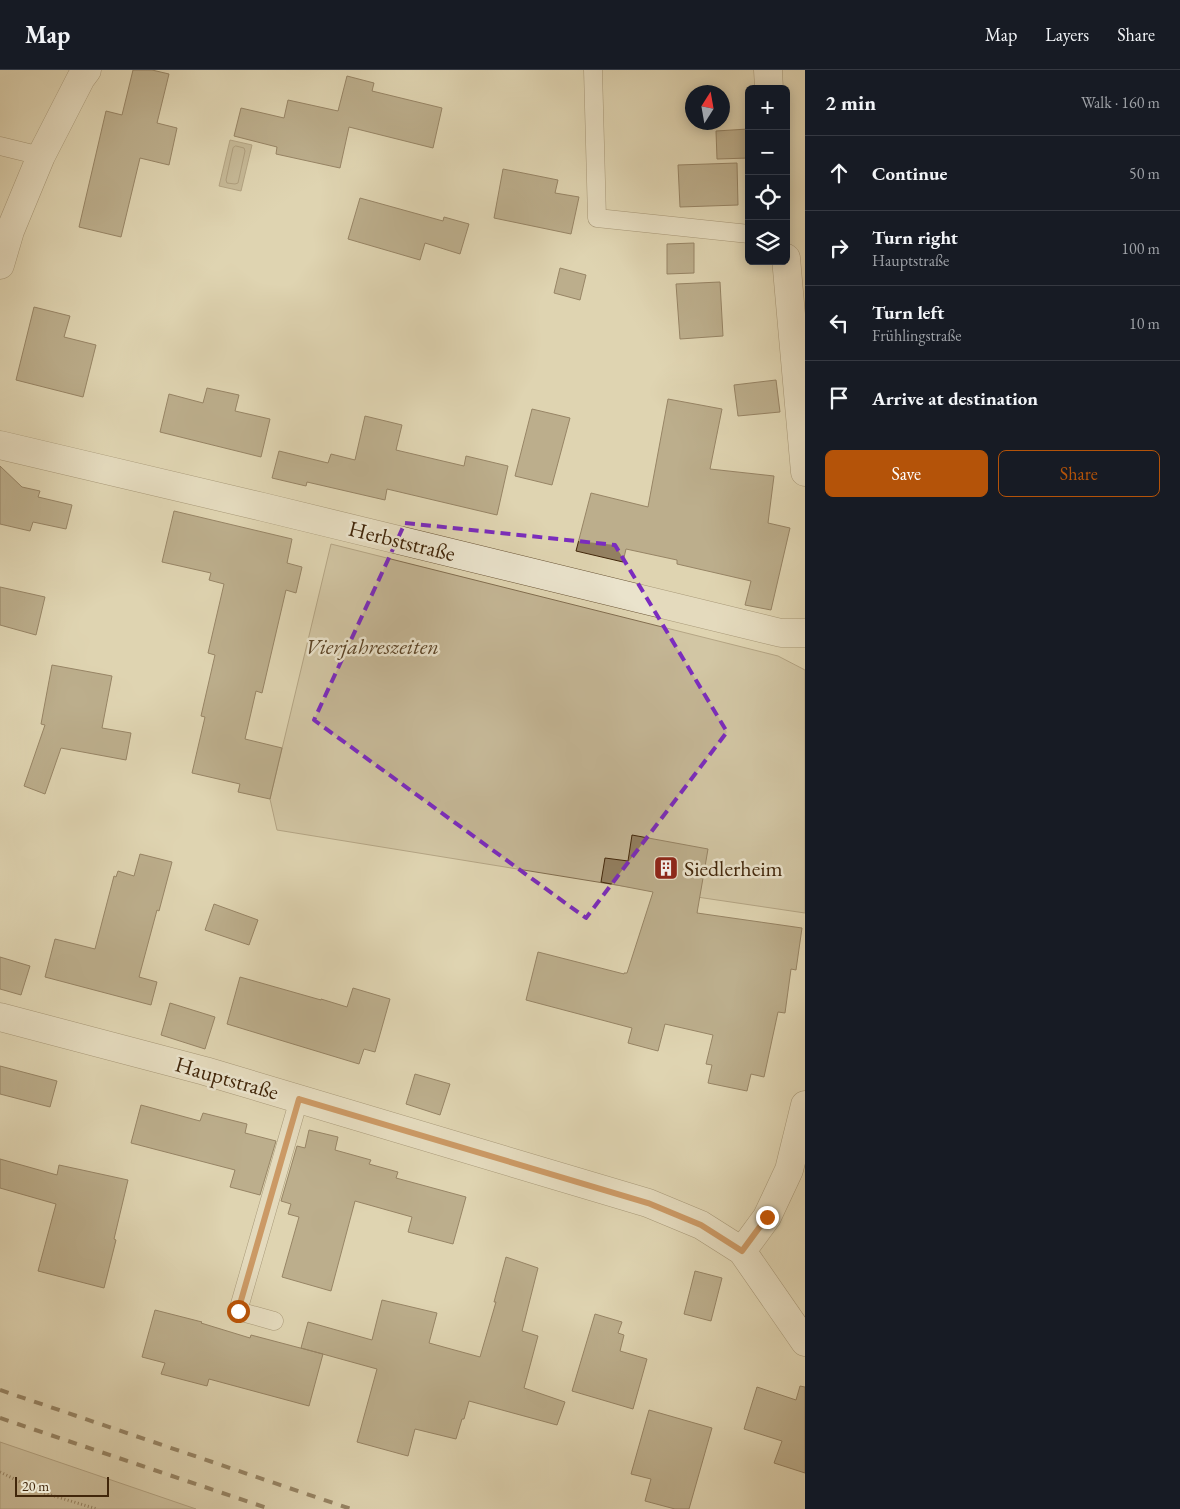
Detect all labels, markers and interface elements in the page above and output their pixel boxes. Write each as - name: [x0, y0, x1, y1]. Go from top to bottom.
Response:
- text: Map: [25, 19, 70, 50]
- text: Map: [985, 23, 1017, 46]
- text: Layers: [1045, 23, 1089, 46]
- text: Share: [1117, 23, 1155, 46]
- north arrow: [685, 85, 730, 130]
- map controls: [745, 85, 790, 265]
- button: +: [745, 85, 790, 130]
- text: 2 min: [825, 89, 876, 116]
- text: Walk · 160 m: [1081, 92, 1160, 113]
- button: −: [745, 130, 790, 175]
- icon: ahead: [825, 159, 853, 187]
- text: Continue: [872, 161, 947, 186]
- text: 50 m: [1129, 163, 1160, 184]
- button: locate: [745, 175, 790, 220]
- button: layers: [745, 220, 790, 265]
- text: Turn right: [872, 225, 958, 250]
- icon: right: [825, 234, 853, 262]
- text: 100 m: [1121, 238, 1160, 259]
- text: Hauptstraße: [872, 250, 949, 271]
- text: Turn left: [872, 300, 944, 325]
- icon: left: [825, 309, 853, 337]
- text: 10 m: [1129, 313, 1160, 334]
- text: Frühlingstraße: [872, 325, 962, 346]
- icon: arrive: [825, 384, 853, 412]
- text: Arrive at destination: [872, 386, 1038, 411]
- button: Save: [825, 450, 988, 497]
- button: Share: [998, 450, 1160, 497]
- street label: Herbststraße: [346, 514, 459, 568]
- park label: Vierjahreszeiten: [305, 632, 439, 661]
- place label: Siedlerheim: [684, 854, 783, 883]
- building icon: Siedlerheim: [653, 855, 679, 881]
- street label: Hauptstraße: [172, 1049, 283, 1107]
- route end: [756, 1206, 779, 1229]
- route start: [227, 1300, 250, 1323]
- scale bar: [15, 1474, 109, 1497]
- text: 20 m: [22, 1477, 49, 1495]

